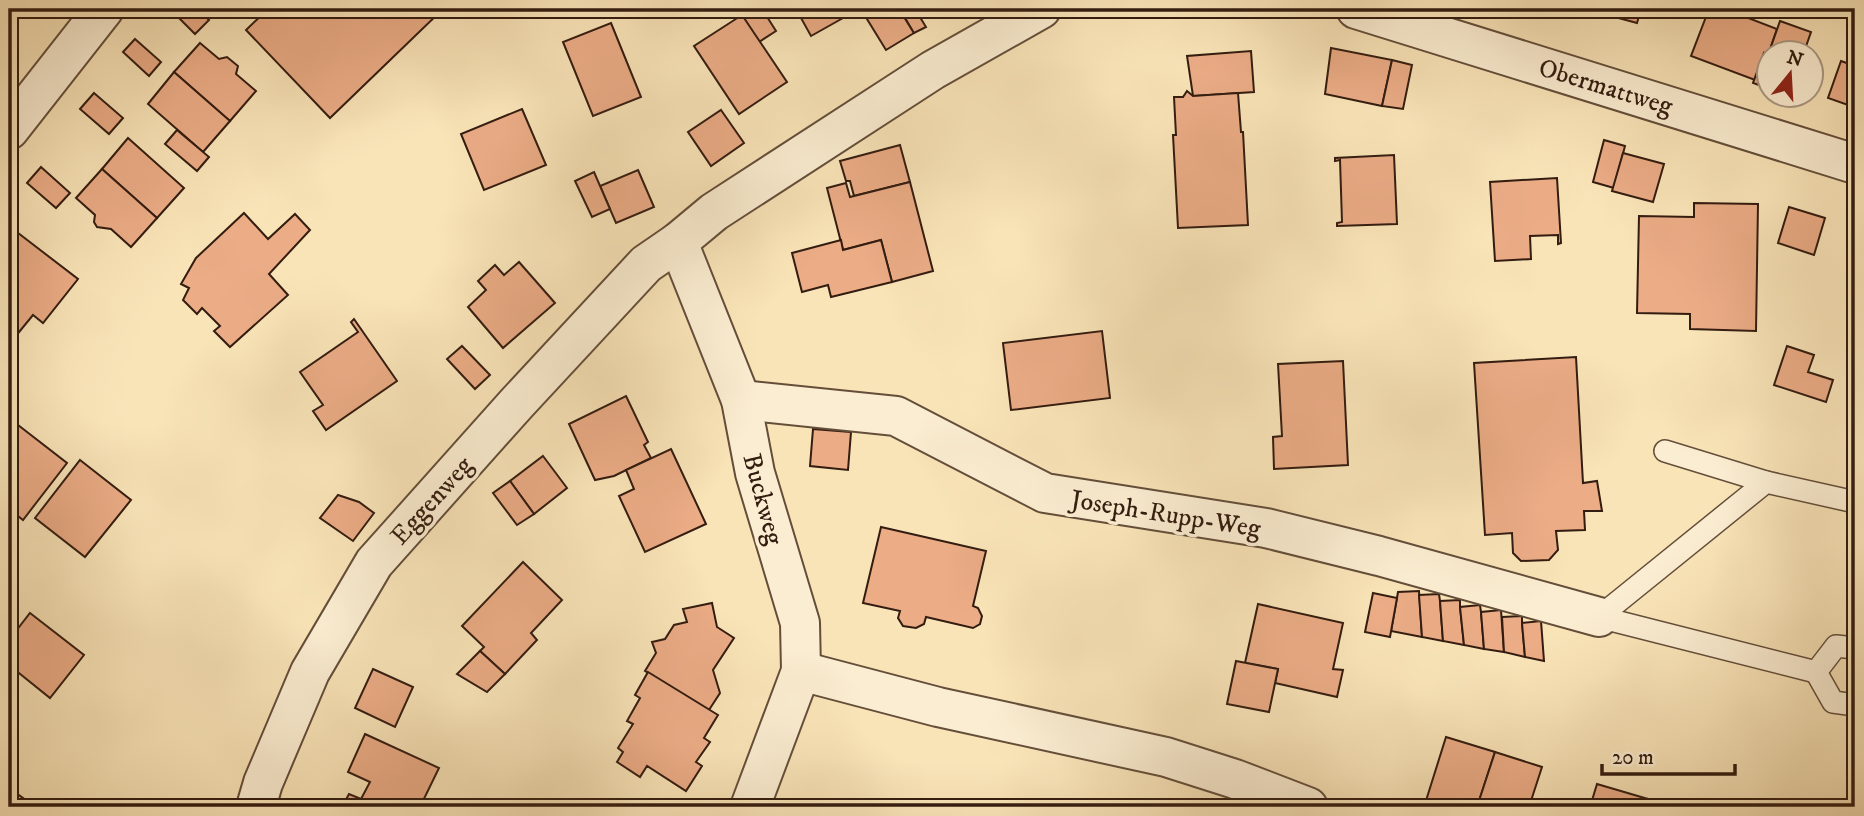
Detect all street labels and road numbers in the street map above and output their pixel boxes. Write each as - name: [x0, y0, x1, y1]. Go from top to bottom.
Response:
- street label: Obermattweg: [1535, 51, 1677, 124]
- street label: Eggenweg: [384, 450, 481, 552]
- street label: Buckweg: [735, 450, 791, 549]
- street label: Joseph-Rupp-Weg: [1067, 483, 1263, 546]

